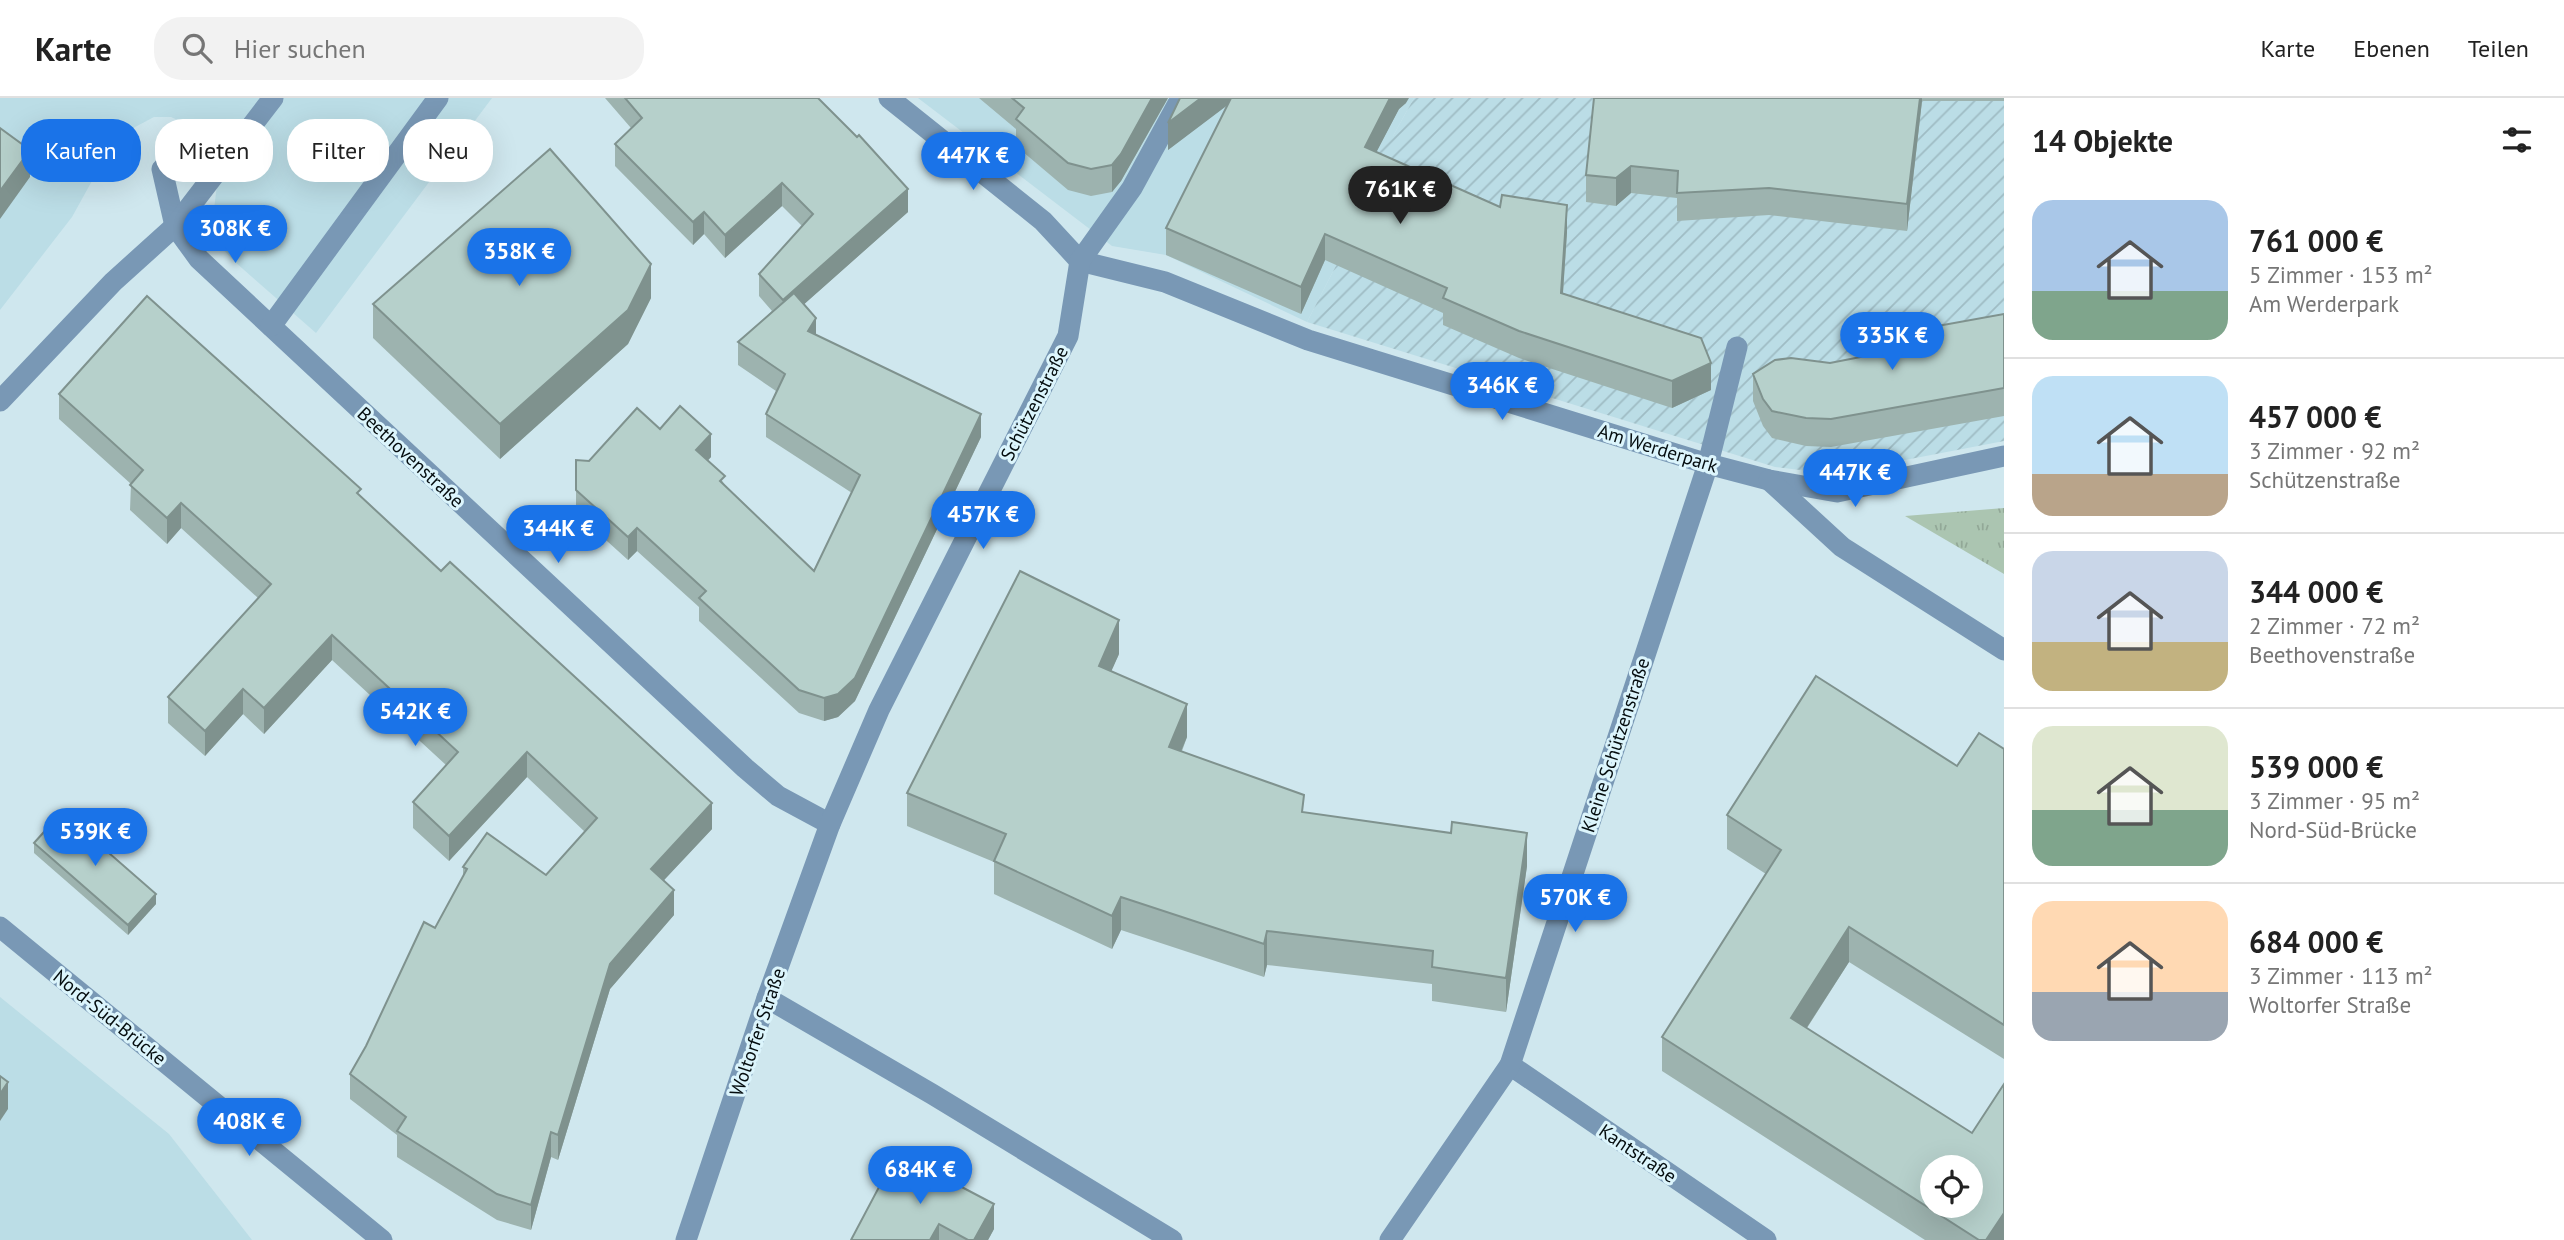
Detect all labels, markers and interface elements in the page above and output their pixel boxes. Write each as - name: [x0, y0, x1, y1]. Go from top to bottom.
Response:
- search box: [154, 17, 644, 80]
- text: Karte: [35, 27, 112, 70]
- icon: search: [178, 29, 216, 67]
- text: Hier suchen: [234, 32, 366, 65]
- text: Karte: [2261, 33, 2315, 64]
- text: Ebenen: [2353, 33, 2430, 64]
- text: Teilen: [2468, 33, 2529, 64]
- chip: Kaufen: [21, 119, 141, 182]
- chip: Mieten: [155, 119, 273, 182]
- chip: Filter: [287, 119, 389, 182]
- chip: Neu: [403, 119, 493, 182]
- text: 14 Objekte: [2032, 121, 2173, 160]
- icon: filters: [2498, 121, 2536, 159]
- pin: 447K €: [916, 132, 1030, 192]
- text: 447K €: [937, 140, 1009, 169]
- pin: 761K €: [1343, 166, 1457, 226]
- text: 761K €: [1364, 174, 1436, 203]
- pin: 308K €: [178, 206, 292, 265]
- text: 308K €: [199, 213, 271, 242]
- text: 761 000 €: [2249, 221, 2383, 260]
- pin: 358K €: [462, 228, 576, 288]
- icon: home: [2088, 228, 2172, 312]
- text: 358K €: [483, 236, 555, 265]
- text: 5 Zimmer · 153 m²: [2249, 260, 2433, 289]
- text: Am Werderpark: [2249, 289, 2399, 318]
- pin: 335K €: [1835, 313, 1949, 372]
- text: 335K €: [1856, 320, 1928, 349]
- street label: Schützenstraße: [995, 342, 1073, 464]
- pin: 346K €: [1445, 362, 1559, 422]
- text: 346K €: [1466, 370, 1538, 399]
- text: 457 000 €: [2249, 397, 2382, 436]
- street label: Beethovenstraße: [353, 401, 469, 513]
- icon: home: [2088, 404, 2172, 488]
- street label: Am Werderpark: [1595, 418, 1721, 478]
- text: 3 Zimmer · 92 m²: [2249, 436, 2420, 465]
- pin: 447K €: [1798, 450, 1912, 509]
- text: 447K €: [1819, 457, 1891, 486]
- text: Schützenstraße: [2249, 465, 2401, 494]
- pin: 457K €: [926, 491, 1040, 551]
- text: 457K €: [947, 499, 1019, 528]
- pin: 344K €: [501, 505, 615, 565]
- text: 344K €: [522, 513, 594, 542]
- text: 344 000 €: [2249, 572, 2383, 611]
- icon: home: [2088, 579, 2172, 663]
- text: 2 Zimmer · 72 m²: [2249, 611, 2420, 640]
- text: Beethovenstraße: [2249, 640, 2415, 669]
- street label: Kleine Schützenstraße: [1575, 655, 1655, 835]
- pin: 542K €: [358, 688, 472, 748]
- text: 542K €: [379, 696, 451, 725]
- text: 539 000 €: [2249, 747, 2383, 786]
- icon: home: [2088, 754, 2172, 838]
- text: 3 Zimmer · 95 m²: [2249, 786, 2420, 815]
- pin: 539K €: [38, 808, 152, 868]
- text: Nord-Süd-Brücke: [2249, 815, 2417, 844]
- text: 539K €: [59, 816, 131, 845]
- pin: 570K €: [1518, 874, 1632, 934]
- text: 570K €: [1539, 882, 1611, 911]
- text: 684 000 €: [2249, 922, 2383, 961]
- icon: home: [2088, 929, 2172, 1013]
- text: 3 Zimmer · 113 m²: [2249, 961, 2433, 990]
- street label: Nord-Süd-Brücke: [49, 964, 171, 1070]
- street label: Woltorfer Straße: [724, 965, 790, 1099]
- text: Woltorfer Straße: [2249, 990, 2411, 1019]
- pin: 408K €: [192, 1098, 306, 1158]
- text: 408K €: [213, 1106, 285, 1135]
- street label: Kantstraße: [1595, 1118, 1681, 1188]
- pin: 684K €: [863, 1146, 977, 1206]
- text: 684K €: [884, 1154, 956, 1183]
- map controls: [1920, 1155, 1983, 1218]
- button: locate: [1920, 1155, 1983, 1218]

